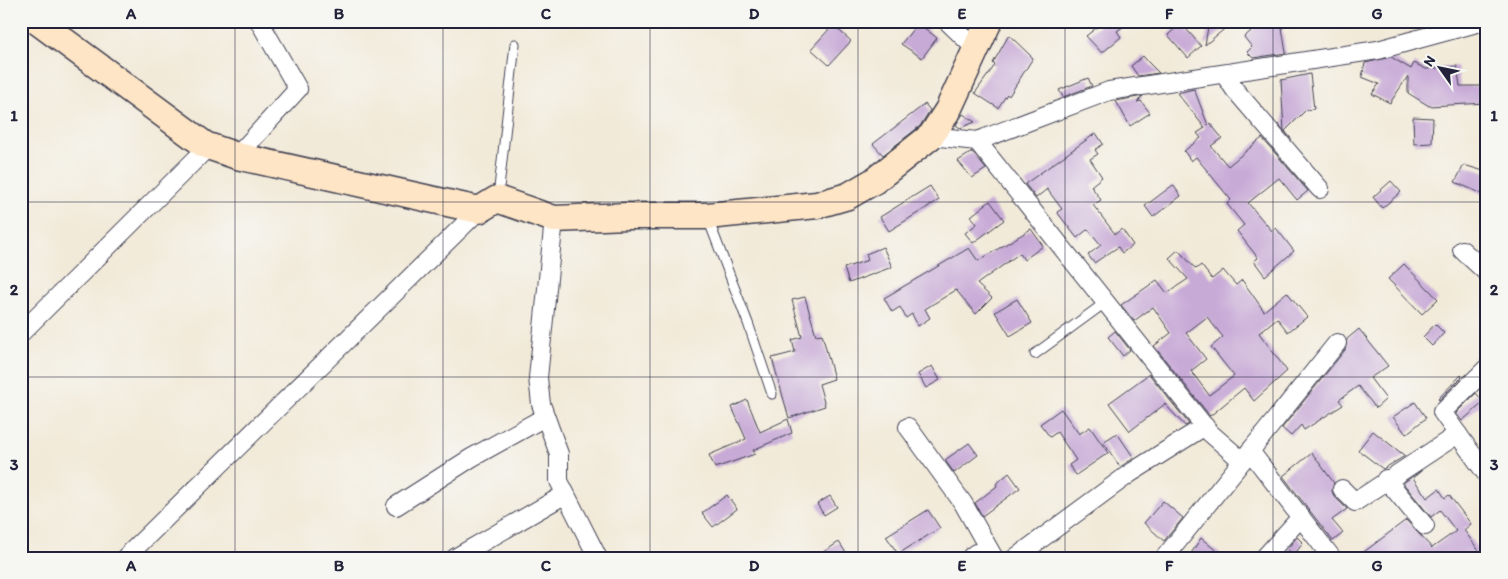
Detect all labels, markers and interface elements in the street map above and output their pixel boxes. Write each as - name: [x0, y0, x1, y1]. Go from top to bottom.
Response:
- text: A: [125, 4, 137, 23]
- text: B: [334, 4, 345, 23]
- text: C: [541, 4, 552, 23]
- text: D: [749, 4, 760, 23]
- text: E: [958, 4, 967, 23]
- text: F: [1165, 4, 1174, 23]
- text: G: [1371, 4, 1383, 23]
- north arrow: [1416, 42, 1466, 92]
- text: N: [1420, 53, 1439, 70]
- text: 1: [10, 106, 18, 125]
- text: 1: [1490, 106, 1498, 125]
- text: 2: [10, 280, 19, 299]
- text: 2: [1490, 280, 1499, 299]
- text: 3: [10, 455, 19, 474]
- text: 3: [1490, 455, 1499, 474]
- text: A: [125, 556, 137, 575]
- text: B: [334, 556, 345, 575]
- text: C: [541, 556, 552, 575]
- text: D: [749, 556, 760, 575]
- text: E: [958, 556, 967, 575]
- text: F: [1165, 556, 1174, 575]
- text: G: [1371, 556, 1383, 575]

